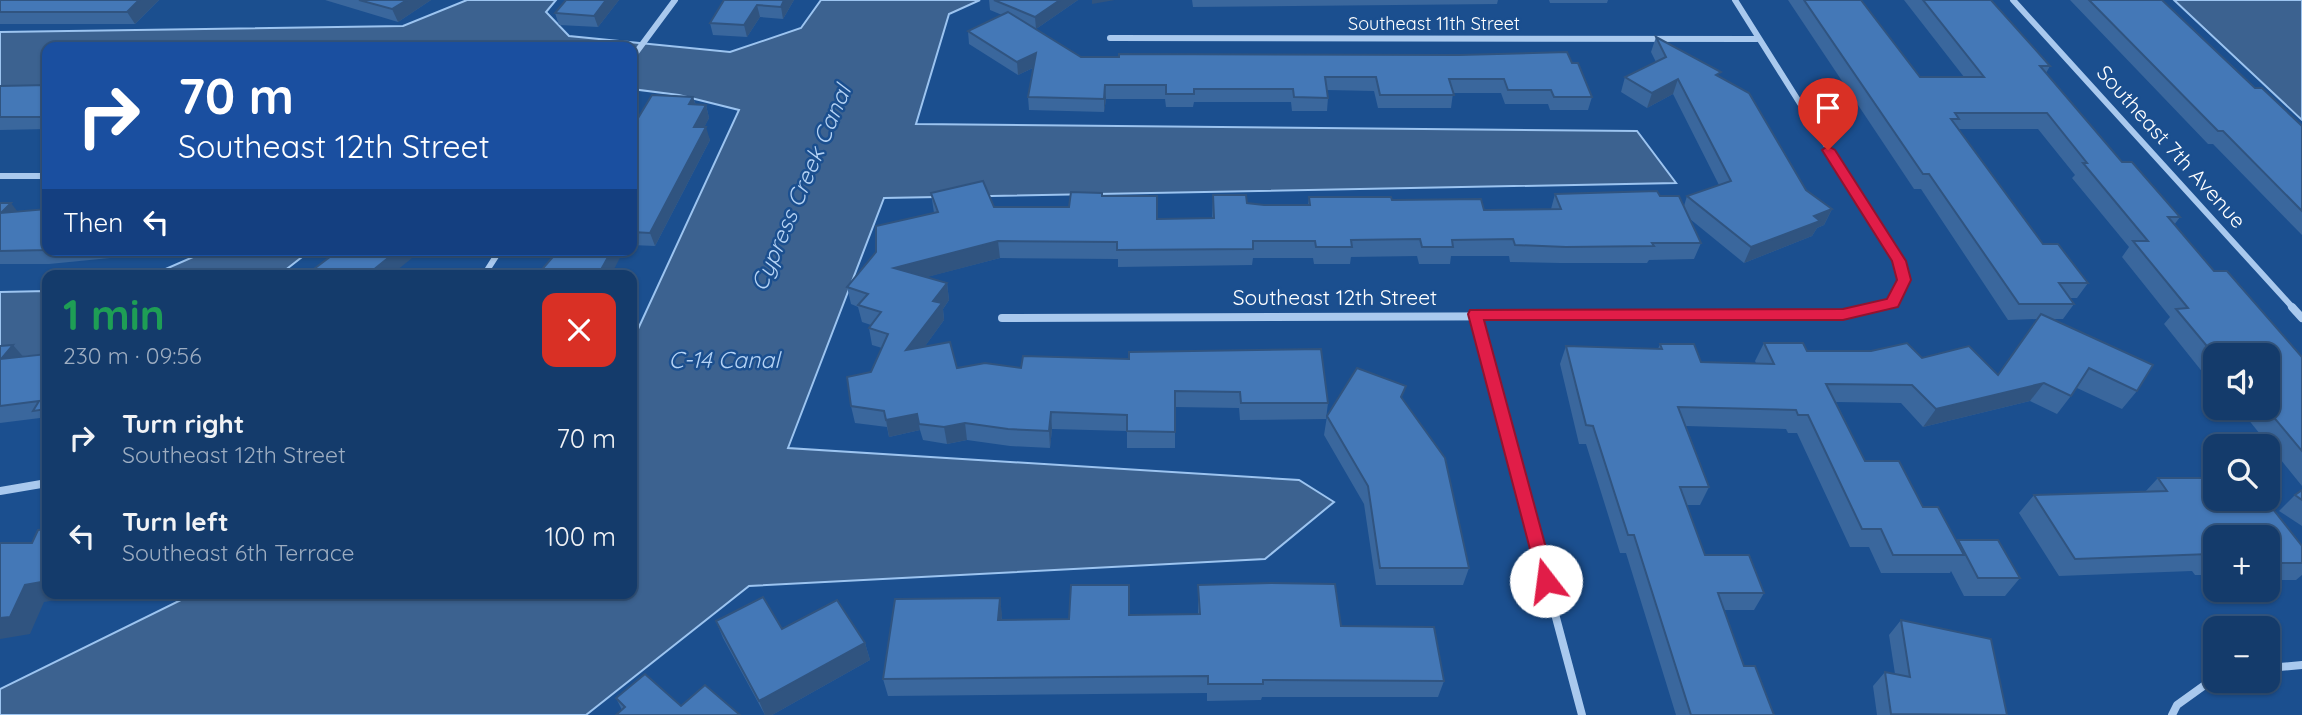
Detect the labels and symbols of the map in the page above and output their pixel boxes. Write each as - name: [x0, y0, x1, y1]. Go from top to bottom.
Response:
- street label: Southeast 11th Street: [1348, 12, 1520, 35]
- street label: Southeast 7th Avenue: [2092, 60, 2252, 233]
- water label: Cypress Creek Canal: [744, 78, 858, 295]
- pin: [1798, 78, 1858, 150]
- street label: Southeast 12th Street: [1233, 284, 1437, 310]
- water label: C-14 Canal: [669, 345, 782, 374]
- position arrow: [1509, 544, 1583, 618]

